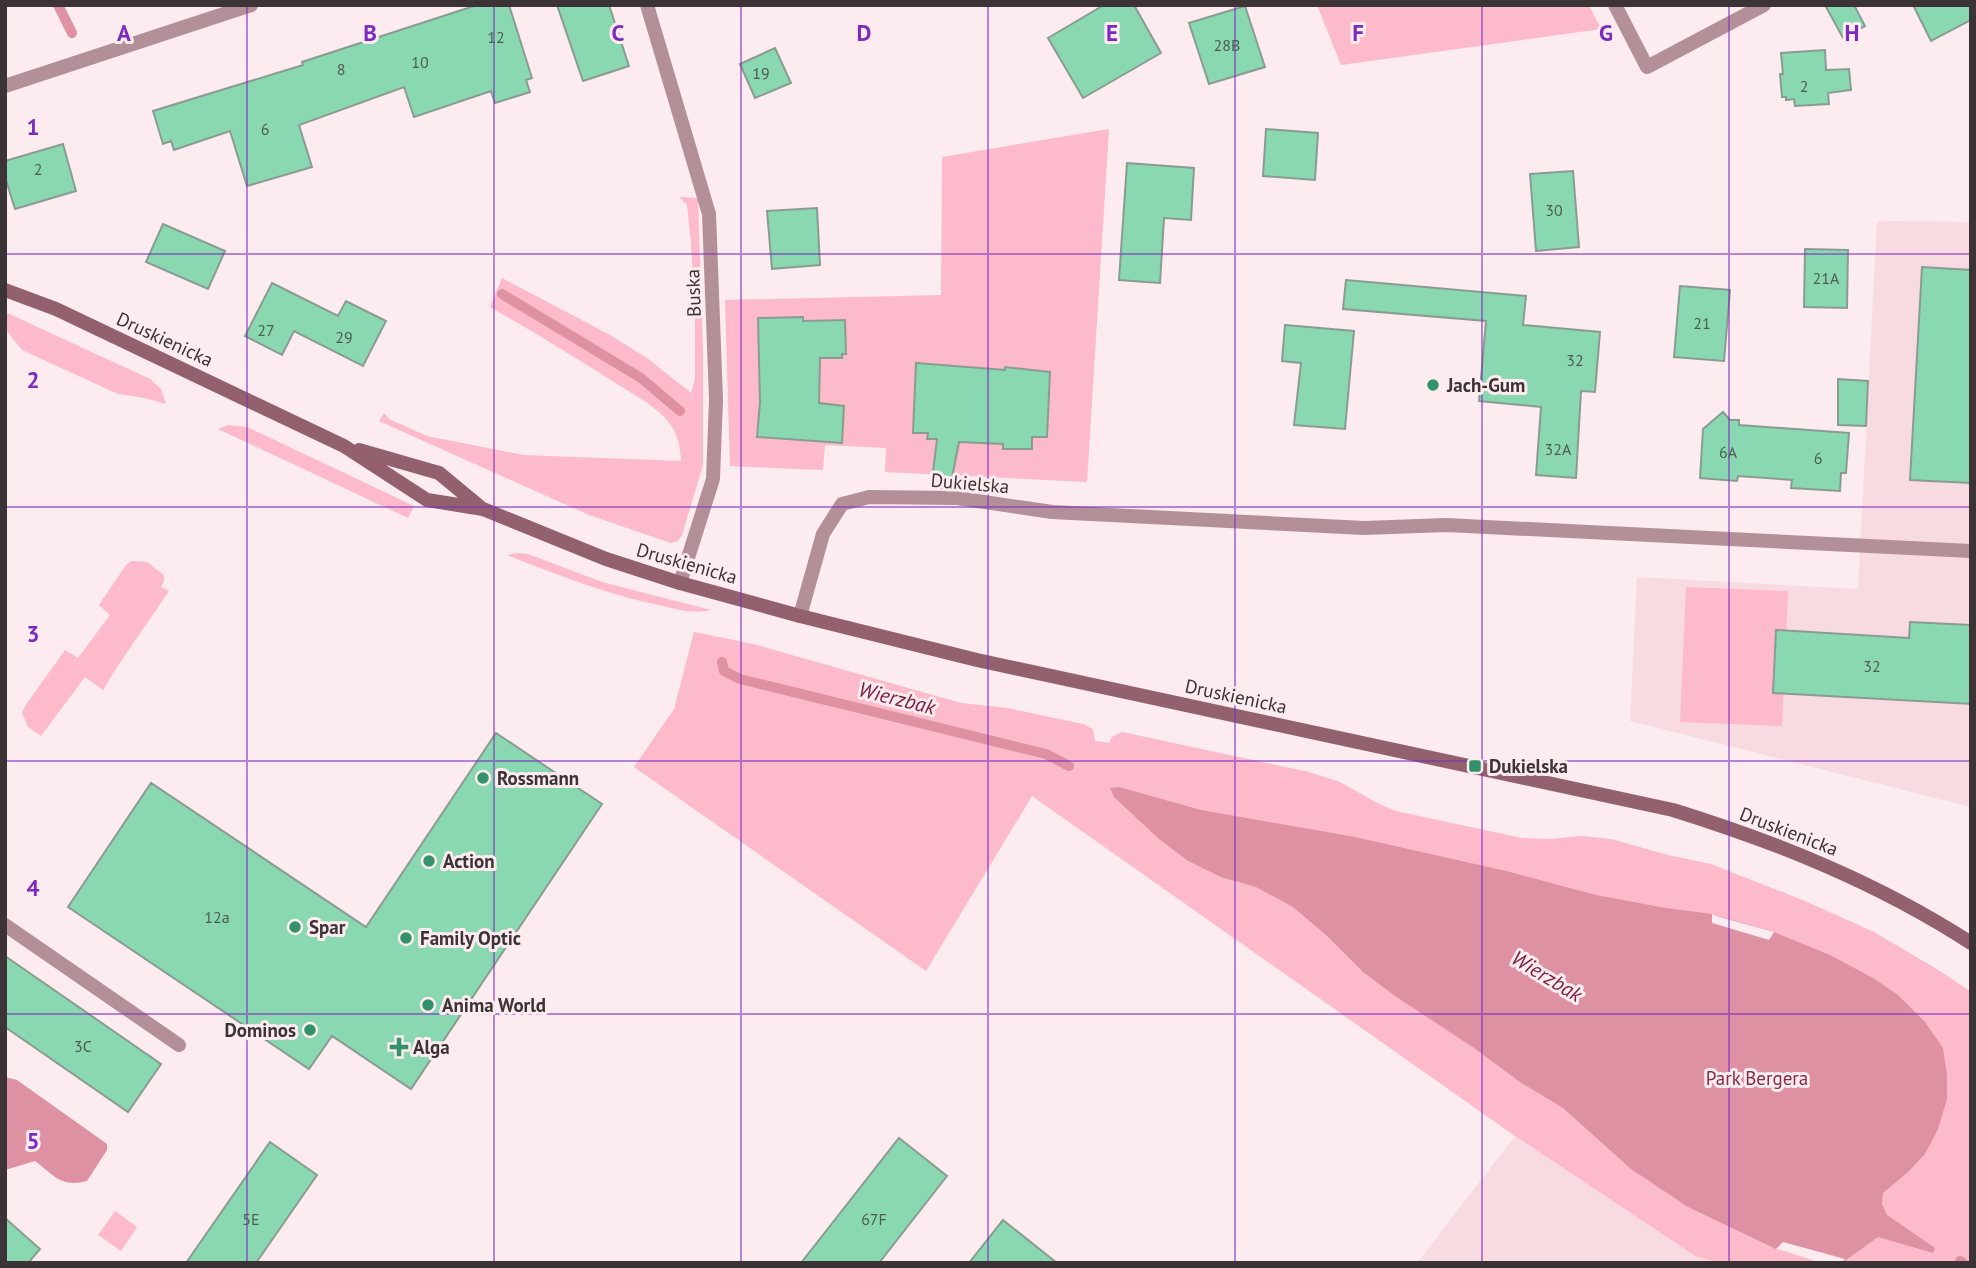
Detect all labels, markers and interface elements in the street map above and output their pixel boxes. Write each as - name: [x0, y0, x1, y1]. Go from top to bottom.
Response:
- text: A: [117, 18, 131, 47]
- text: B: [363, 18, 377, 47]
- text: C: [612, 18, 625, 47]
- text: D: [857, 18, 871, 47]
- text: E: [1106, 18, 1118, 47]
- text: F: [1352, 18, 1364, 47]
- text: G: [1599, 18, 1613, 47]
- text: H: [1845, 18, 1859, 47]
- house number: 12: [487, 27, 505, 47]
- house number: 28B: [1214, 35, 1240, 55]
- house number: 10: [411, 52, 429, 72]
- house number: 8: [337, 59, 345, 79]
- house number: 19: [752, 63, 770, 83]
- house number: 2: [1800, 76, 1808, 96]
- text: 1: [26, 112, 40, 141]
- house number: 6: [261, 119, 269, 139]
- house number: 2: [34, 159, 42, 179]
- house number: 30: [1545, 200, 1563, 220]
- house number: 21A: [1813, 268, 1840, 288]
- street label: Buska: [680, 269, 706, 317]
- street label: Druskienicka: [113, 306, 217, 372]
- house number: 21: [1693, 313, 1711, 333]
- house number: 27: [257, 320, 275, 340]
- house number: 29: [335, 327, 353, 347]
- house number: 32: [1566, 350, 1584, 370]
- text: 2: [26, 365, 40, 394]
- place label: Jach-Gum: [1446, 373, 1525, 397]
- marker: Jach-Gum: [1425, 377, 1441, 393]
- house number: 32A: [1545, 439, 1572, 459]
- house number: 6A: [1719, 442, 1738, 462]
- house number: 6: [1814, 448, 1822, 468]
- street label: Dukielska: [930, 468, 1010, 498]
- street label: Druskienicka: [634, 537, 740, 589]
- text: 3: [26, 619, 40, 648]
- house number: 32: [1863, 656, 1881, 676]
- street label: Druskienicka: [1183, 673, 1289, 719]
- water label: Wierzbak: [856, 675, 940, 721]
- place label: Dukielska: [1489, 754, 1568, 778]
- marker: Dukielska: [1467, 758, 1483, 774]
- place label: Rossmann: [497, 766, 579, 790]
- marker: Rossmann: [475, 770, 491, 786]
- street label: Druskienicka: [1736, 801, 1842, 861]
- place label: Action: [443, 849, 495, 873]
- marker: Action: [421, 853, 437, 869]
- text: 4: [26, 873, 40, 902]
- house number: 12a: [204, 907, 230, 927]
- place label: Spar: [309, 915, 346, 939]
- marker: Spar: [287, 919, 303, 935]
- place label: Family Optic: [420, 926, 521, 950]
- marker: Family Optic: [398, 930, 414, 946]
- water label: Wierzbak: [1507, 944, 1589, 1009]
- place label: Anima World: [442, 993, 546, 1017]
- marker: Anima World: [420, 997, 436, 1013]
- place label: Dominos: [225, 1018, 296, 1042]
- marker: Dominos: [302, 1022, 318, 1038]
- place label: Alga: [413, 1035, 450, 1059]
- house number: 3C: [74, 1036, 92, 1056]
- marker: Alga: [391, 1039, 407, 1055]
- park label: Park Bergera: [1706, 1066, 1808, 1090]
- text: 5: [26, 1126, 40, 1155]
- house number: 5E: [242, 1209, 260, 1229]
- house number: 67F: [861, 1209, 887, 1229]

